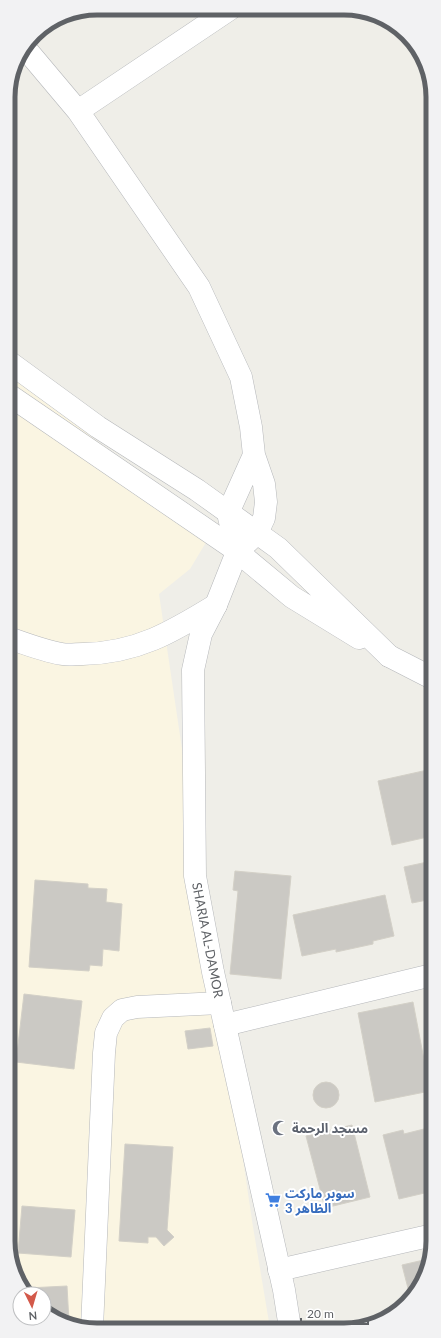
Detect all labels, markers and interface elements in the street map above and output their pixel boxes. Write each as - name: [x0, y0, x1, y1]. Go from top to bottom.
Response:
- street label: SHARIA AL-DAMOR: [189, 881, 227, 1000]
- mosque icon: مسجد الرحمة: [271, 1119, 289, 1137]
- place label: مسجد الرحمة: [292, 1120, 368, 1136]
- place label: سوبر ماركت الظاهر 3: [285, 1185, 355, 1216]
- supermarket icon: سوبر ماركت الظاهر 3: [264, 1191, 282, 1209]
- north arrow: [12, 1286, 52, 1326]
- scale bar: [301, 1300, 368, 1326]
- text: 20 m: [307, 1306, 334, 1321]
- text: N: [28, 1310, 38, 1323]

